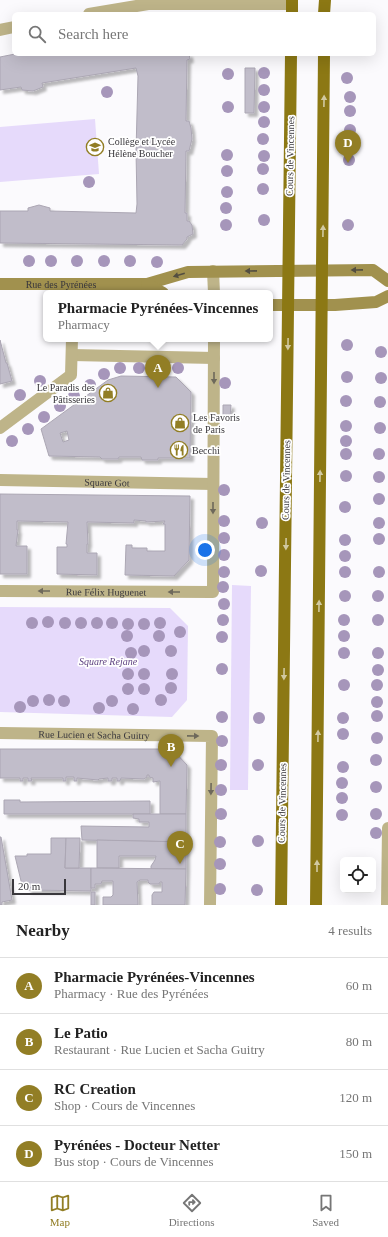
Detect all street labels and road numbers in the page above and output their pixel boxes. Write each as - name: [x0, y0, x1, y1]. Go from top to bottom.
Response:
- street label: Cours de Vincennes: [284, 116, 296, 196]
- street label: Rue des Pyrénées: [26, 279, 96, 290]
- street label: Cours de Vincennes: [280, 440, 292, 520]
- street label: Square Got: [84, 476, 130, 488]
- street label: Rue Félix Huguenet: [66, 586, 147, 597]
- street label: Rue Lucien et Sacha Guitry: [38, 728, 150, 741]
- street label: Cours de Vincennes: [276, 763, 288, 843]

